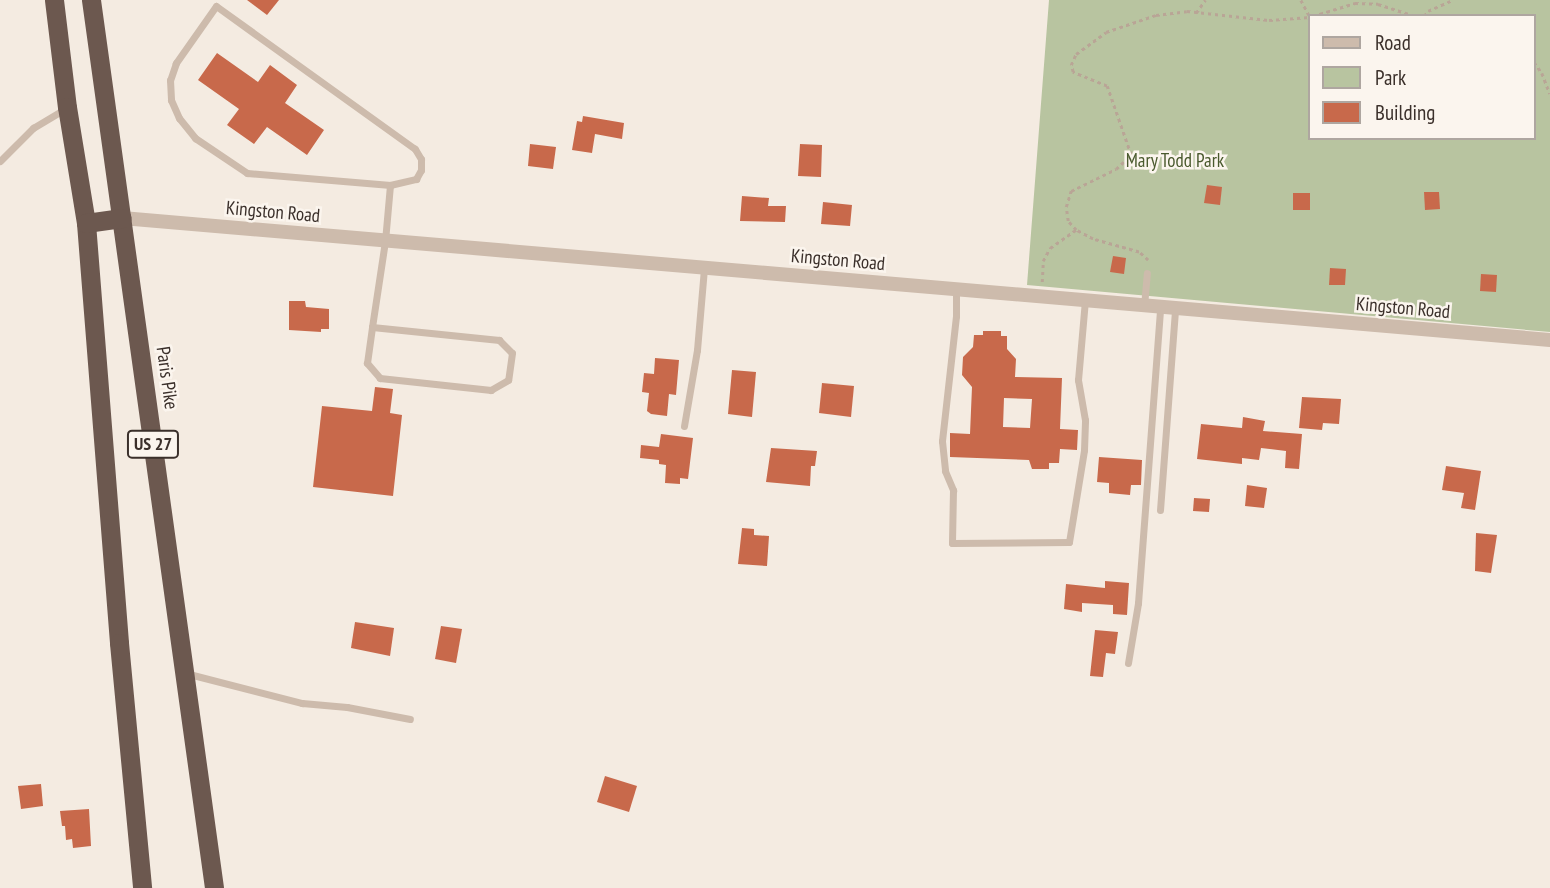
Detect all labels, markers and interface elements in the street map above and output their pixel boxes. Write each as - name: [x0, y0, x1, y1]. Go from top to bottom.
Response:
- legend: [1308, 14, 1536, 140]
- text: Road: [1375, 29, 1411, 56]
- text: Park: [1375, 64, 1406, 91]
- text: Building: [1375, 99, 1435, 126]
- park label: Mary Todd Park: [1125, 150, 1225, 172]
- street label: Kingston Road: [225, 197, 321, 227]
- street label: Kingston Road: [790, 245, 886, 275]
- street label: Kingston Road: [1355, 293, 1451, 323]
- street label: Paris Pike: [151, 345, 183, 411]
- road number: US 27: [127, 430, 179, 458]

